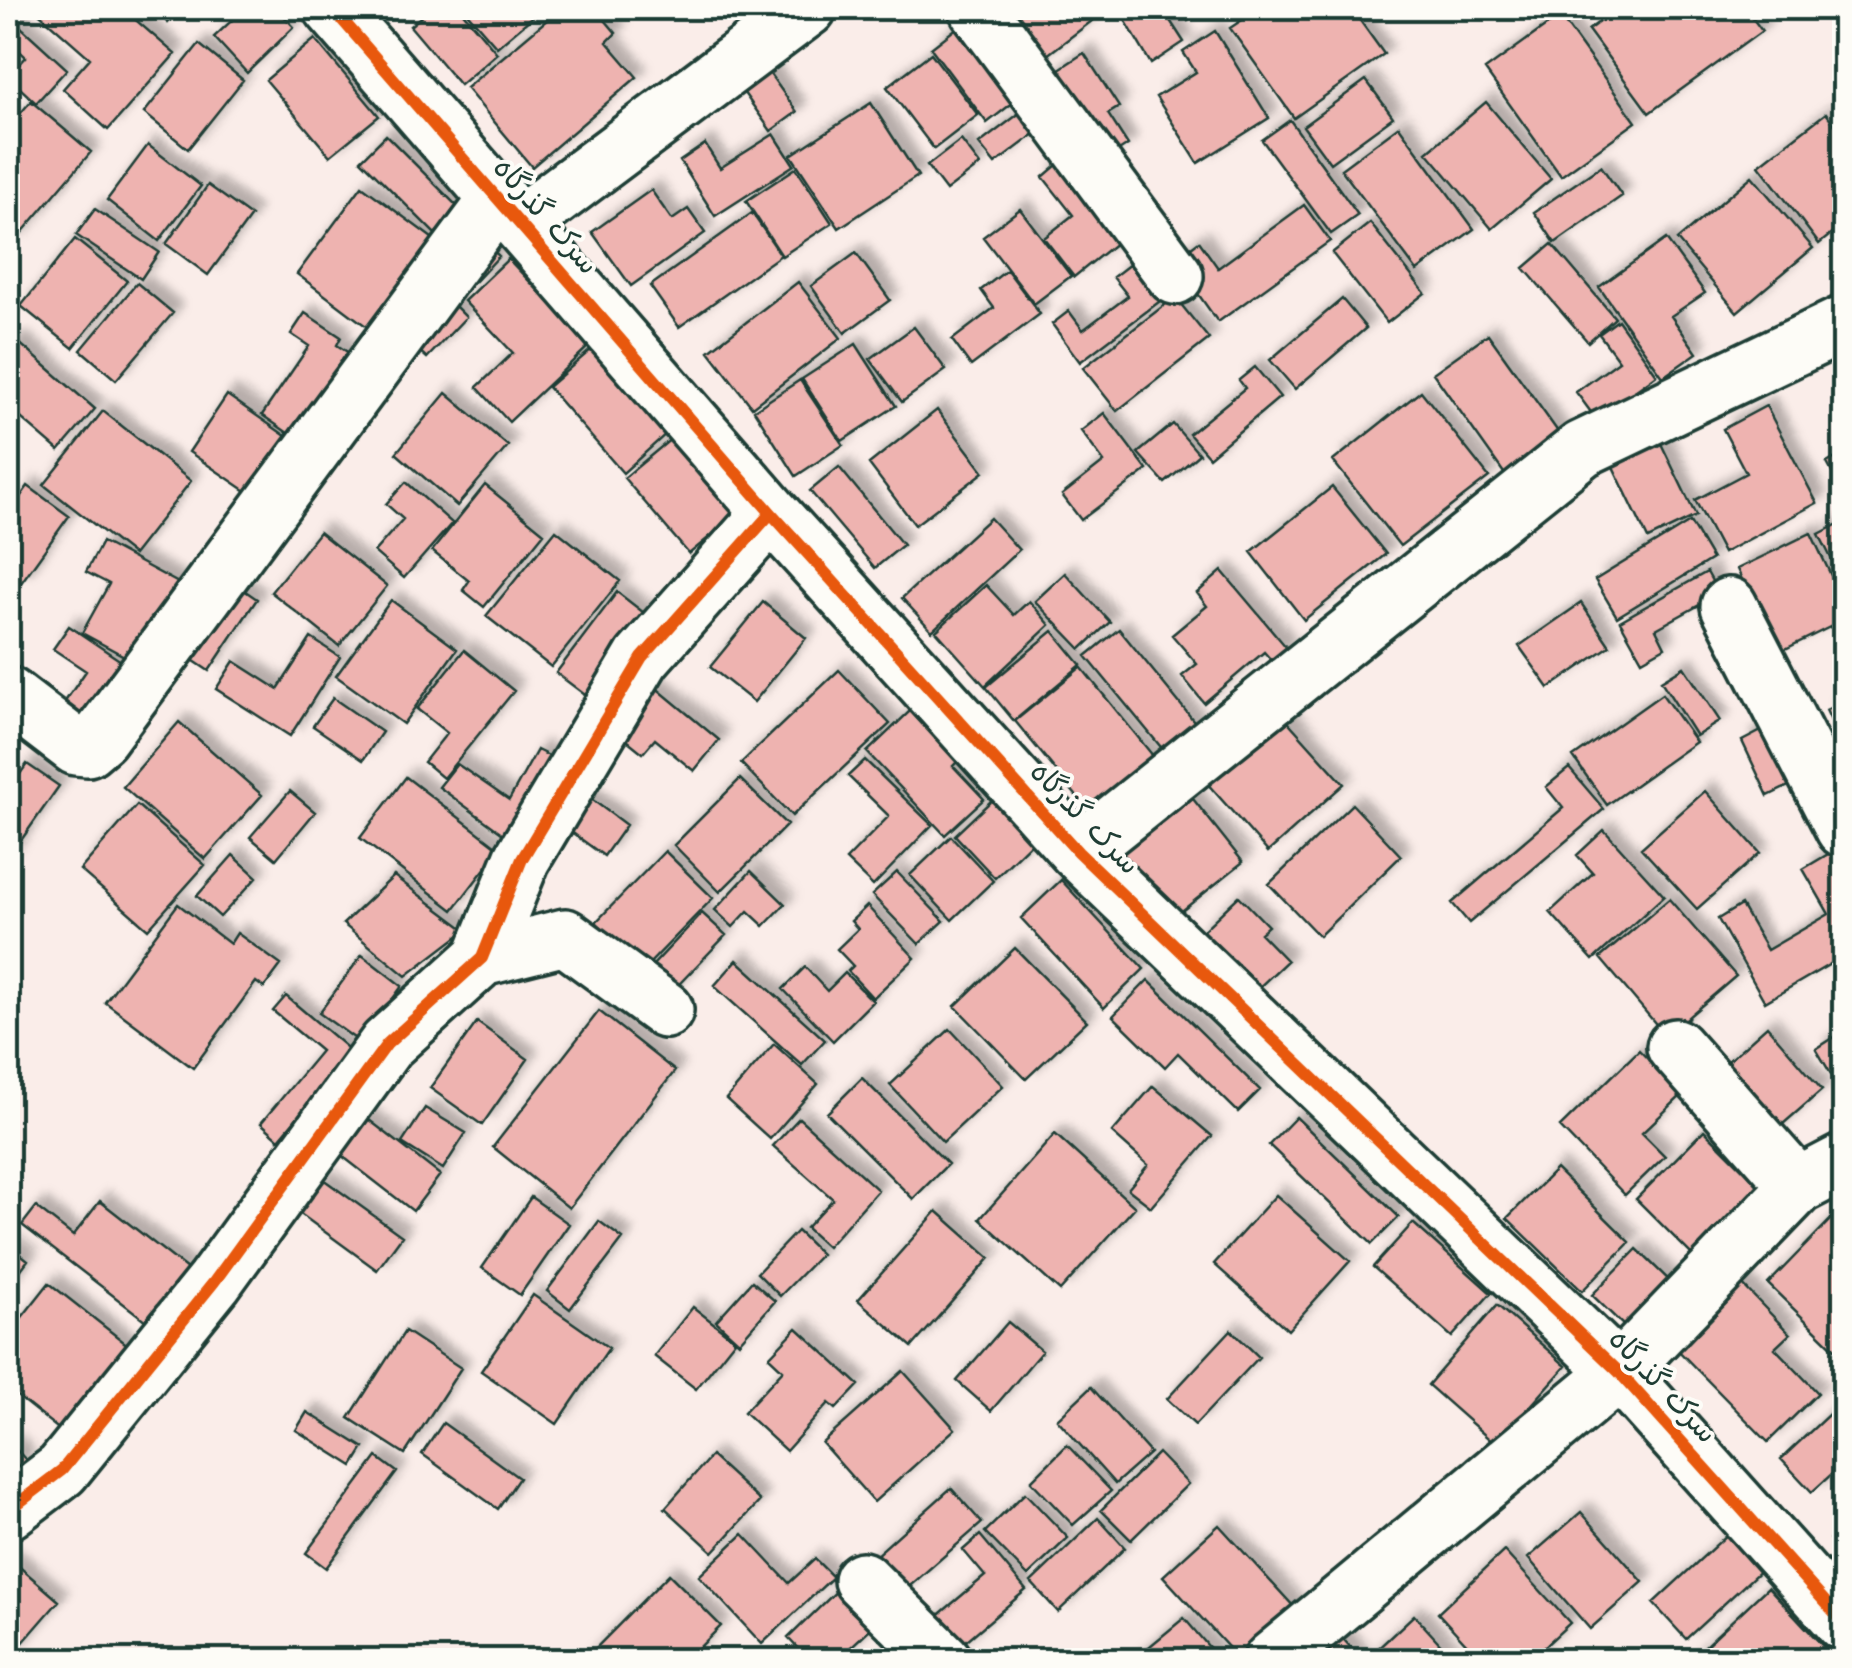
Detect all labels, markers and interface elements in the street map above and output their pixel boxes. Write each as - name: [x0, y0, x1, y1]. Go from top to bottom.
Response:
- street label: سرک گذرگاه: [486, 150, 606, 282]
- street label: سرک گذرگاه: [1023, 754, 1147, 882]
- street label: سرک گذرگاه: [1601, 1322, 1725, 1450]

